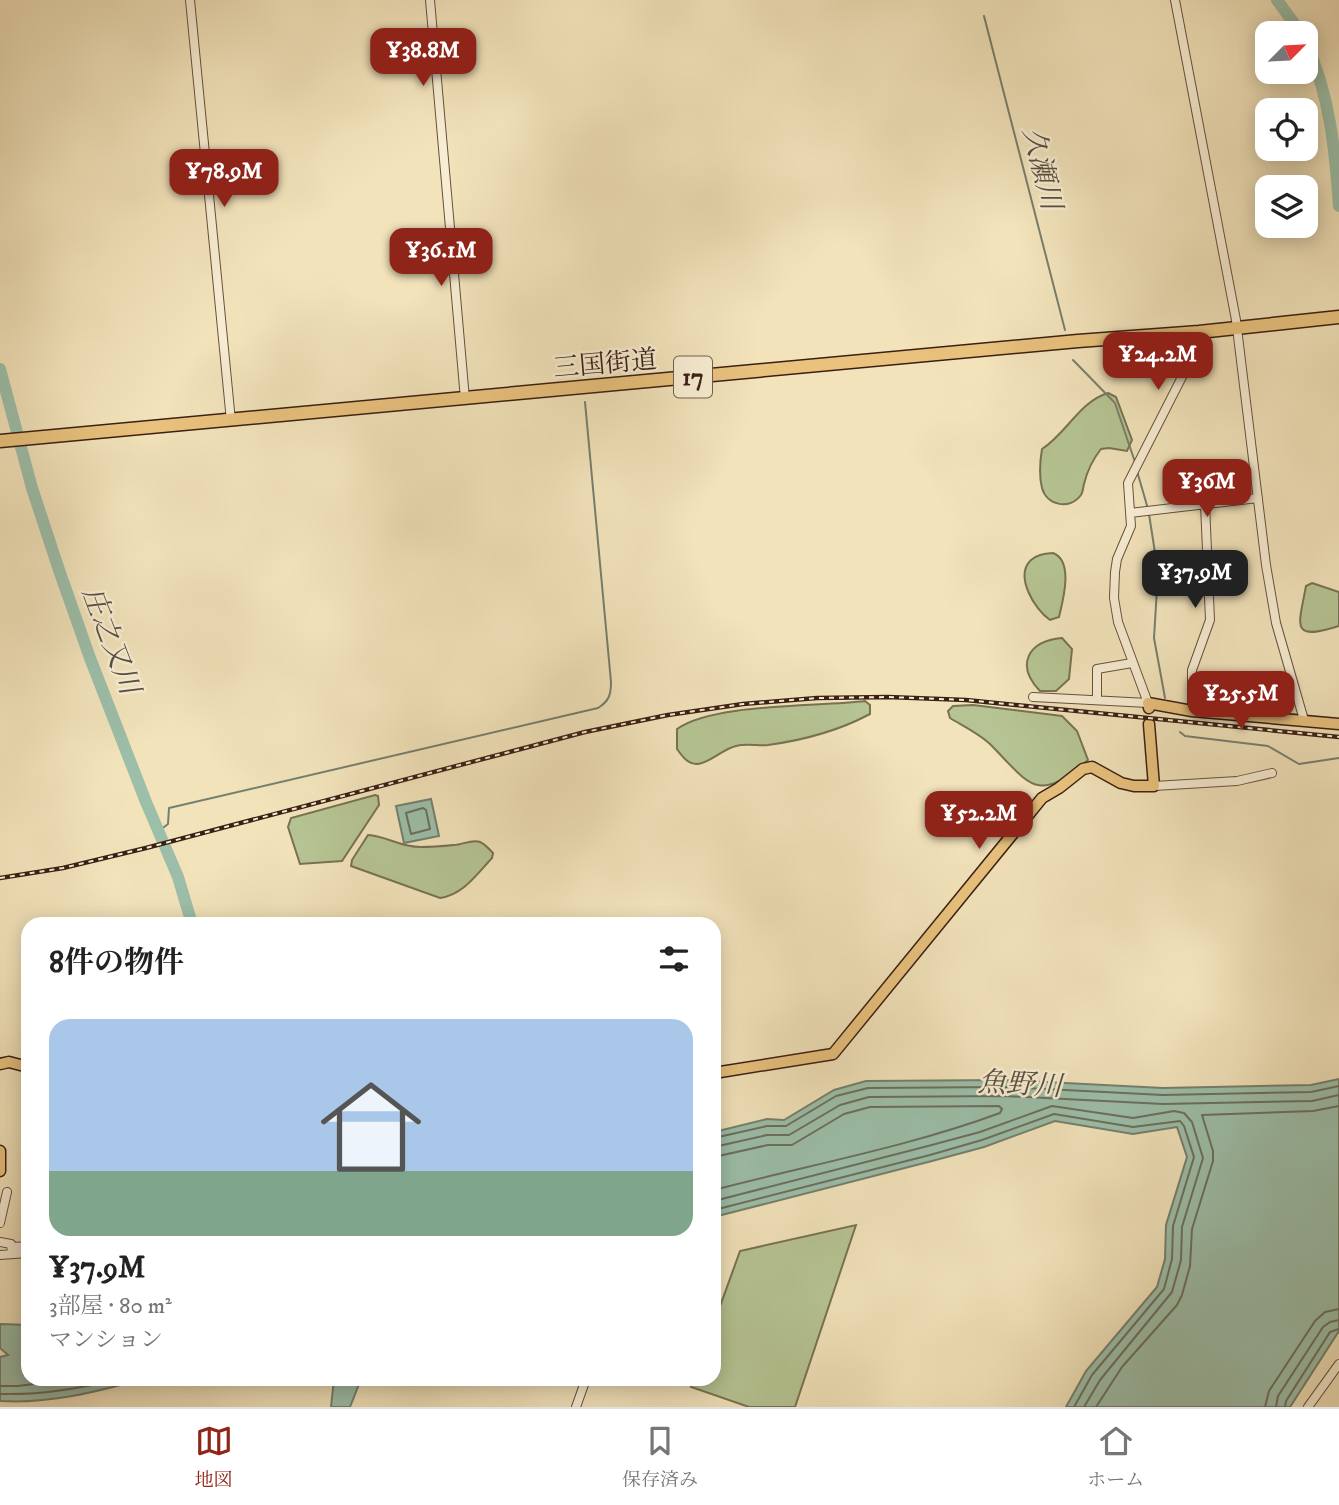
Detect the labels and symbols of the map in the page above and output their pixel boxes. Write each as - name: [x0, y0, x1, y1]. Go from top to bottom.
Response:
- north arrow: [1255, 21, 1318, 84]
- pin: ¥38.8M: [366, 28, 480, 88]
- water label: 久瀬川: [1014, 123, 1069, 216]
- pin: ¥78.9M: [167, 150, 281, 209]
- pin: ¥36.1M: [384, 229, 498, 288]
- pin: ¥24.2M: [1101, 332, 1215, 392]
- street label: 三国街道: [552, 344, 658, 385]
- road number: 17: [674, 356, 712, 398]
- pin: ¥36M: [1166, 460, 1248, 519]
- pin: ¥37.9M: [1138, 550, 1252, 610]
- water label: 庄之又川: [74, 582, 148, 702]
- pin: ¥25.5M: [1184, 672, 1298, 731]
- pin: ¥52.2M: [922, 792, 1036, 851]
- water label: 魚野川: [977, 1065, 1066, 1104]

